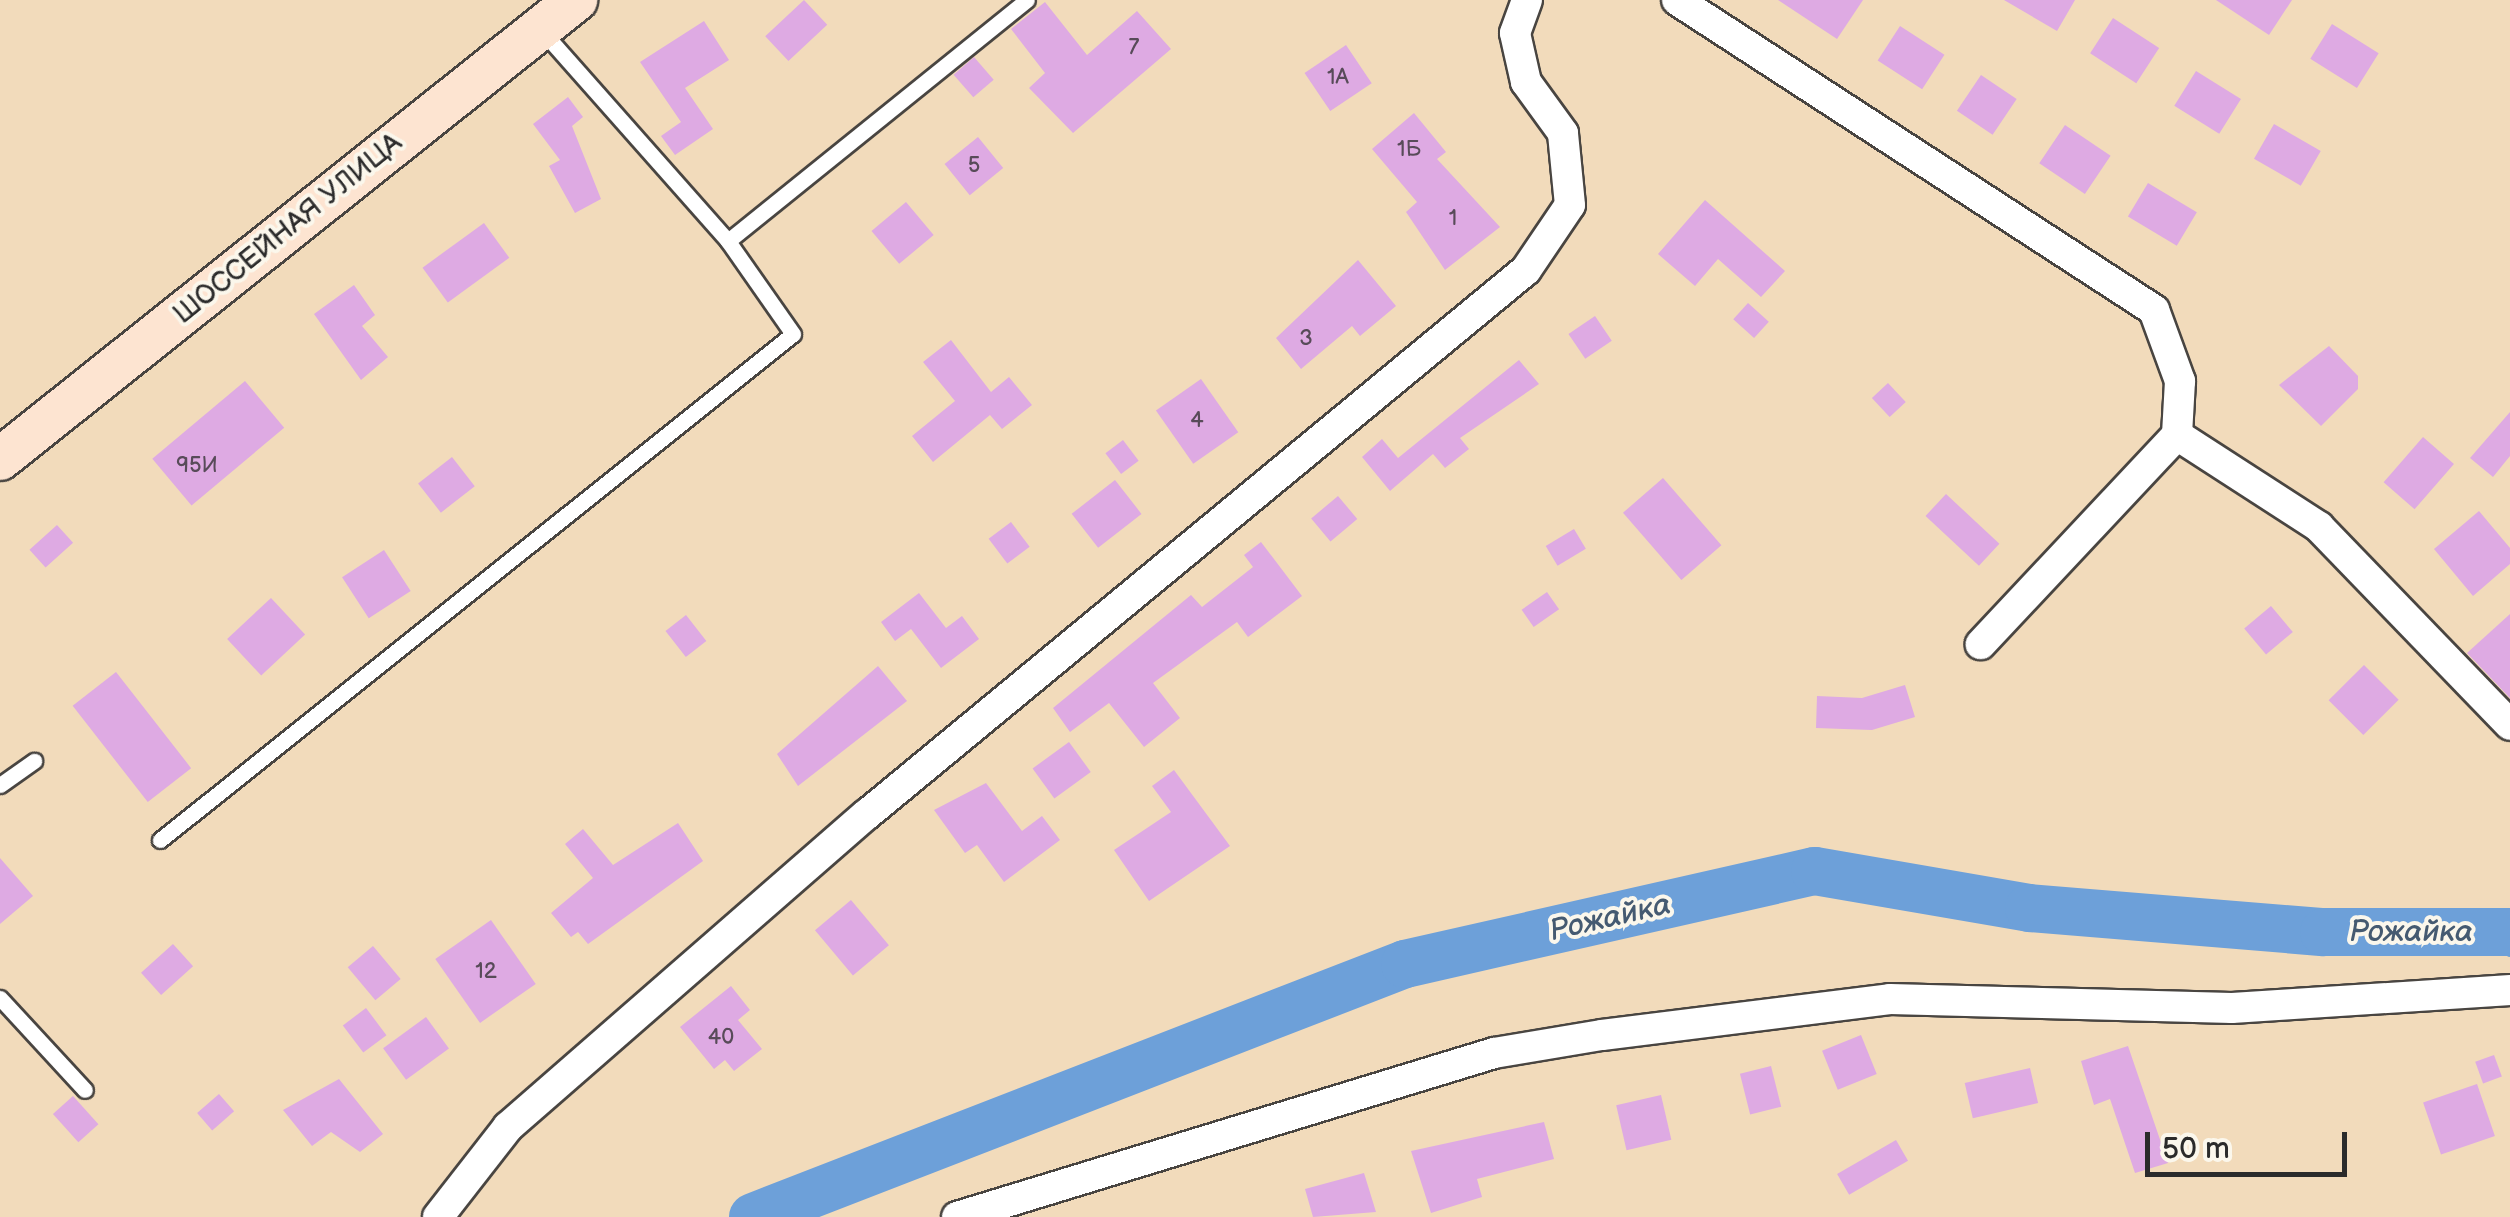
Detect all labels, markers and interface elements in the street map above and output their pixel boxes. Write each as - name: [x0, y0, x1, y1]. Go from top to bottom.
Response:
- house number: 7: [1129, 35, 1139, 61]
- house number: 1А: [1327, 65, 1349, 91]
- street label: ШОССЕЙНАЯ УЛИЦА: [167, 127, 409, 331]
- house number: 1Б: [1397, 137, 1421, 163]
- house number: 5: [968, 153, 980, 179]
- house number: 1: [1449, 206, 1457, 232]
- house number: 3: [1299, 326, 1313, 352]
- house number: 4: [1190, 408, 1204, 434]
- house number: 95И: [176, 453, 218, 479]
- water label: Рожайка: [1546, 887, 1674, 949]
- water label: Рожайка: [2349, 914, 2473, 950]
- house number: 12: [475, 959, 497, 985]
- house number: 40: [708, 1025, 734, 1051]
- scale bar: [2150, 1112, 2352, 1174]
- text: 50 m: [2162, 1131, 2230, 1167]

